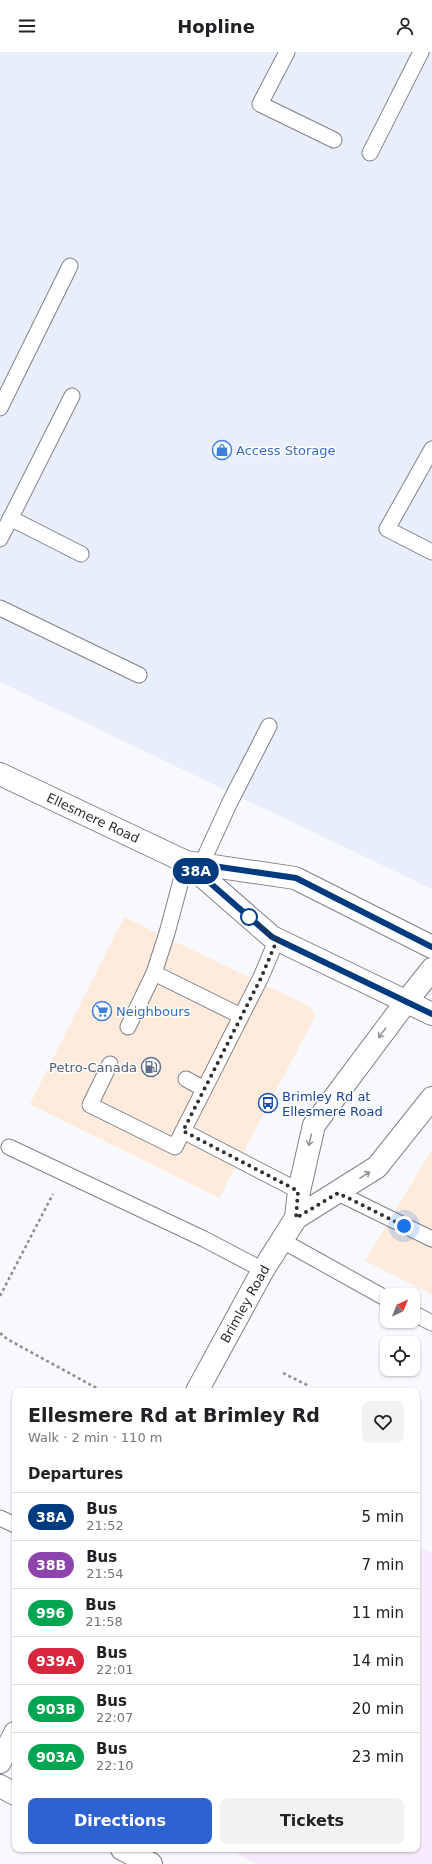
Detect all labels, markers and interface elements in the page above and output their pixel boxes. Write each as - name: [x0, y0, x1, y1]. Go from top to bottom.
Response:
- icon: menu: [16, 15, 38, 37]
- icon: person: [394, 15, 416, 37]
- text: Hopline: [177, 16, 255, 37]
- shop icon: Access Storage: [211, 439, 233, 461]
- place label: Access Storage: [236, 443, 336, 458]
- street label: Ellesmere Road: [44, 790, 142, 846]
- line badge: 38A: [173, 858, 219, 884]
- text: 38A: [181, 863, 211, 879]
- unlabelled marker: [240, 908, 258, 926]
- supermarket icon: Neighbours: [91, 1000, 113, 1022]
- place label: Neighbours: [116, 1004, 191, 1019]
- one-way arrow: [378, 1028, 386, 1039]
- fuel station icon: Petro-Canada: [140, 1056, 162, 1078]
- place label: Petro-Canada: [49, 1060, 137, 1075]
- place label: Brimley Rd at Ellesmere Road: [282, 1089, 383, 1119]
- bus stop icon: Brimley Rd at Ellesmere Road: [257, 1092, 279, 1114]
- one-way arrow: [306, 1133, 314, 1146]
- one-way arrow: [359, 1171, 371, 1179]
- your location: [394, 1216, 414, 1236]
- street label: Brimley Road: [217, 1262, 273, 1346]
- north arrow: [380, 1288, 420, 1328]
- map controls: [380, 1288, 420, 1376]
- button: locate: [380, 1336, 420, 1376]
- button: heart: [362, 1401, 404, 1443]
- text: Ellesmere Rd at Brimley Rd: [28, 1404, 320, 1426]
- text: Walk · 2 min · 110 m: [28, 1430, 162, 1445]
- text: Departures: [28, 1465, 123, 1483]
- text: Bus: [86, 1500, 117, 1518]
- text: 5 min: [361, 1508, 404, 1526]
- text: 38A: [36, 1509, 66, 1525]
- text: 21:52: [86, 1518, 124, 1533]
- text: Bus: [86, 1548, 117, 1566]
- text: 7 min: [361, 1556, 404, 1574]
- text: 38B: [36, 1557, 66, 1573]
- text: 21:54: [86, 1566, 124, 1581]
- text: Bus: [85, 1596, 116, 1614]
- text: 11 min: [352, 1604, 404, 1622]
- text: 996: [36, 1605, 65, 1621]
- text: 21:58: [85, 1614, 123, 1629]
- text: Bus: [96, 1644, 127, 1662]
- text: 14 min: [352, 1652, 404, 1670]
- text: 939A: [36, 1653, 76, 1669]
- text: 22:01: [96, 1662, 134, 1677]
- text: Bus: [96, 1692, 127, 1710]
- text: 20 min: [352, 1700, 404, 1718]
- text: 903B: [36, 1701, 76, 1717]
- text: 22:07: [96, 1710, 133, 1725]
- text: Bus: [96, 1740, 127, 1758]
- text: 23 min: [352, 1748, 404, 1766]
- text: 903A: [36, 1749, 76, 1765]
- text: 22:10: [96, 1758, 134, 1773]
- button: Directions: [28, 1798, 212, 1844]
- button: Tickets: [220, 1798, 404, 1844]

